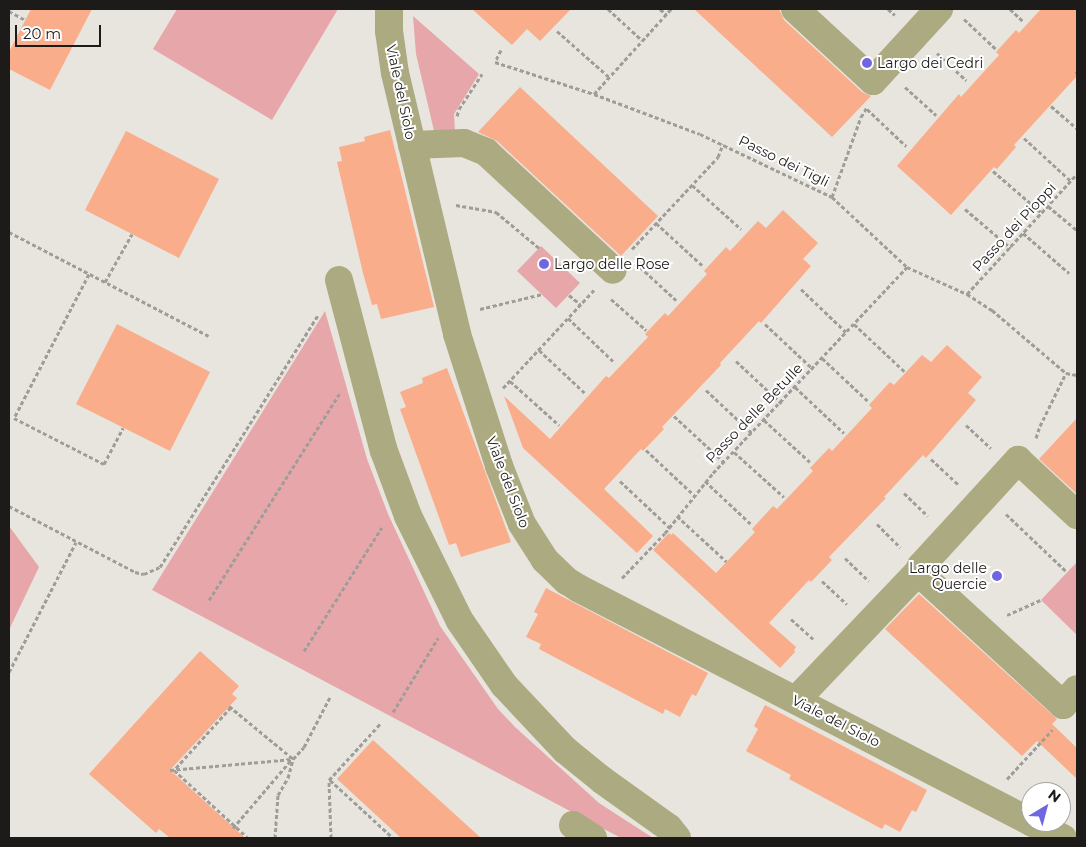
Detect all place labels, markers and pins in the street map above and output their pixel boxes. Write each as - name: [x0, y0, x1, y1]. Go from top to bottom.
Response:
- place label: Largo dei Cedri: [877, 55, 983, 71]
- marker: Largo dei Cedri: [861, 57, 873, 69]
- place label: Largo delle Rose: [554, 256, 670, 272]
- marker: Largo delle Rose: [538, 258, 550, 270]
- place label: Largo delle Quercie: [909, 560, 987, 592]
- marker: Largo delle Quercie: [991, 570, 1003, 582]

